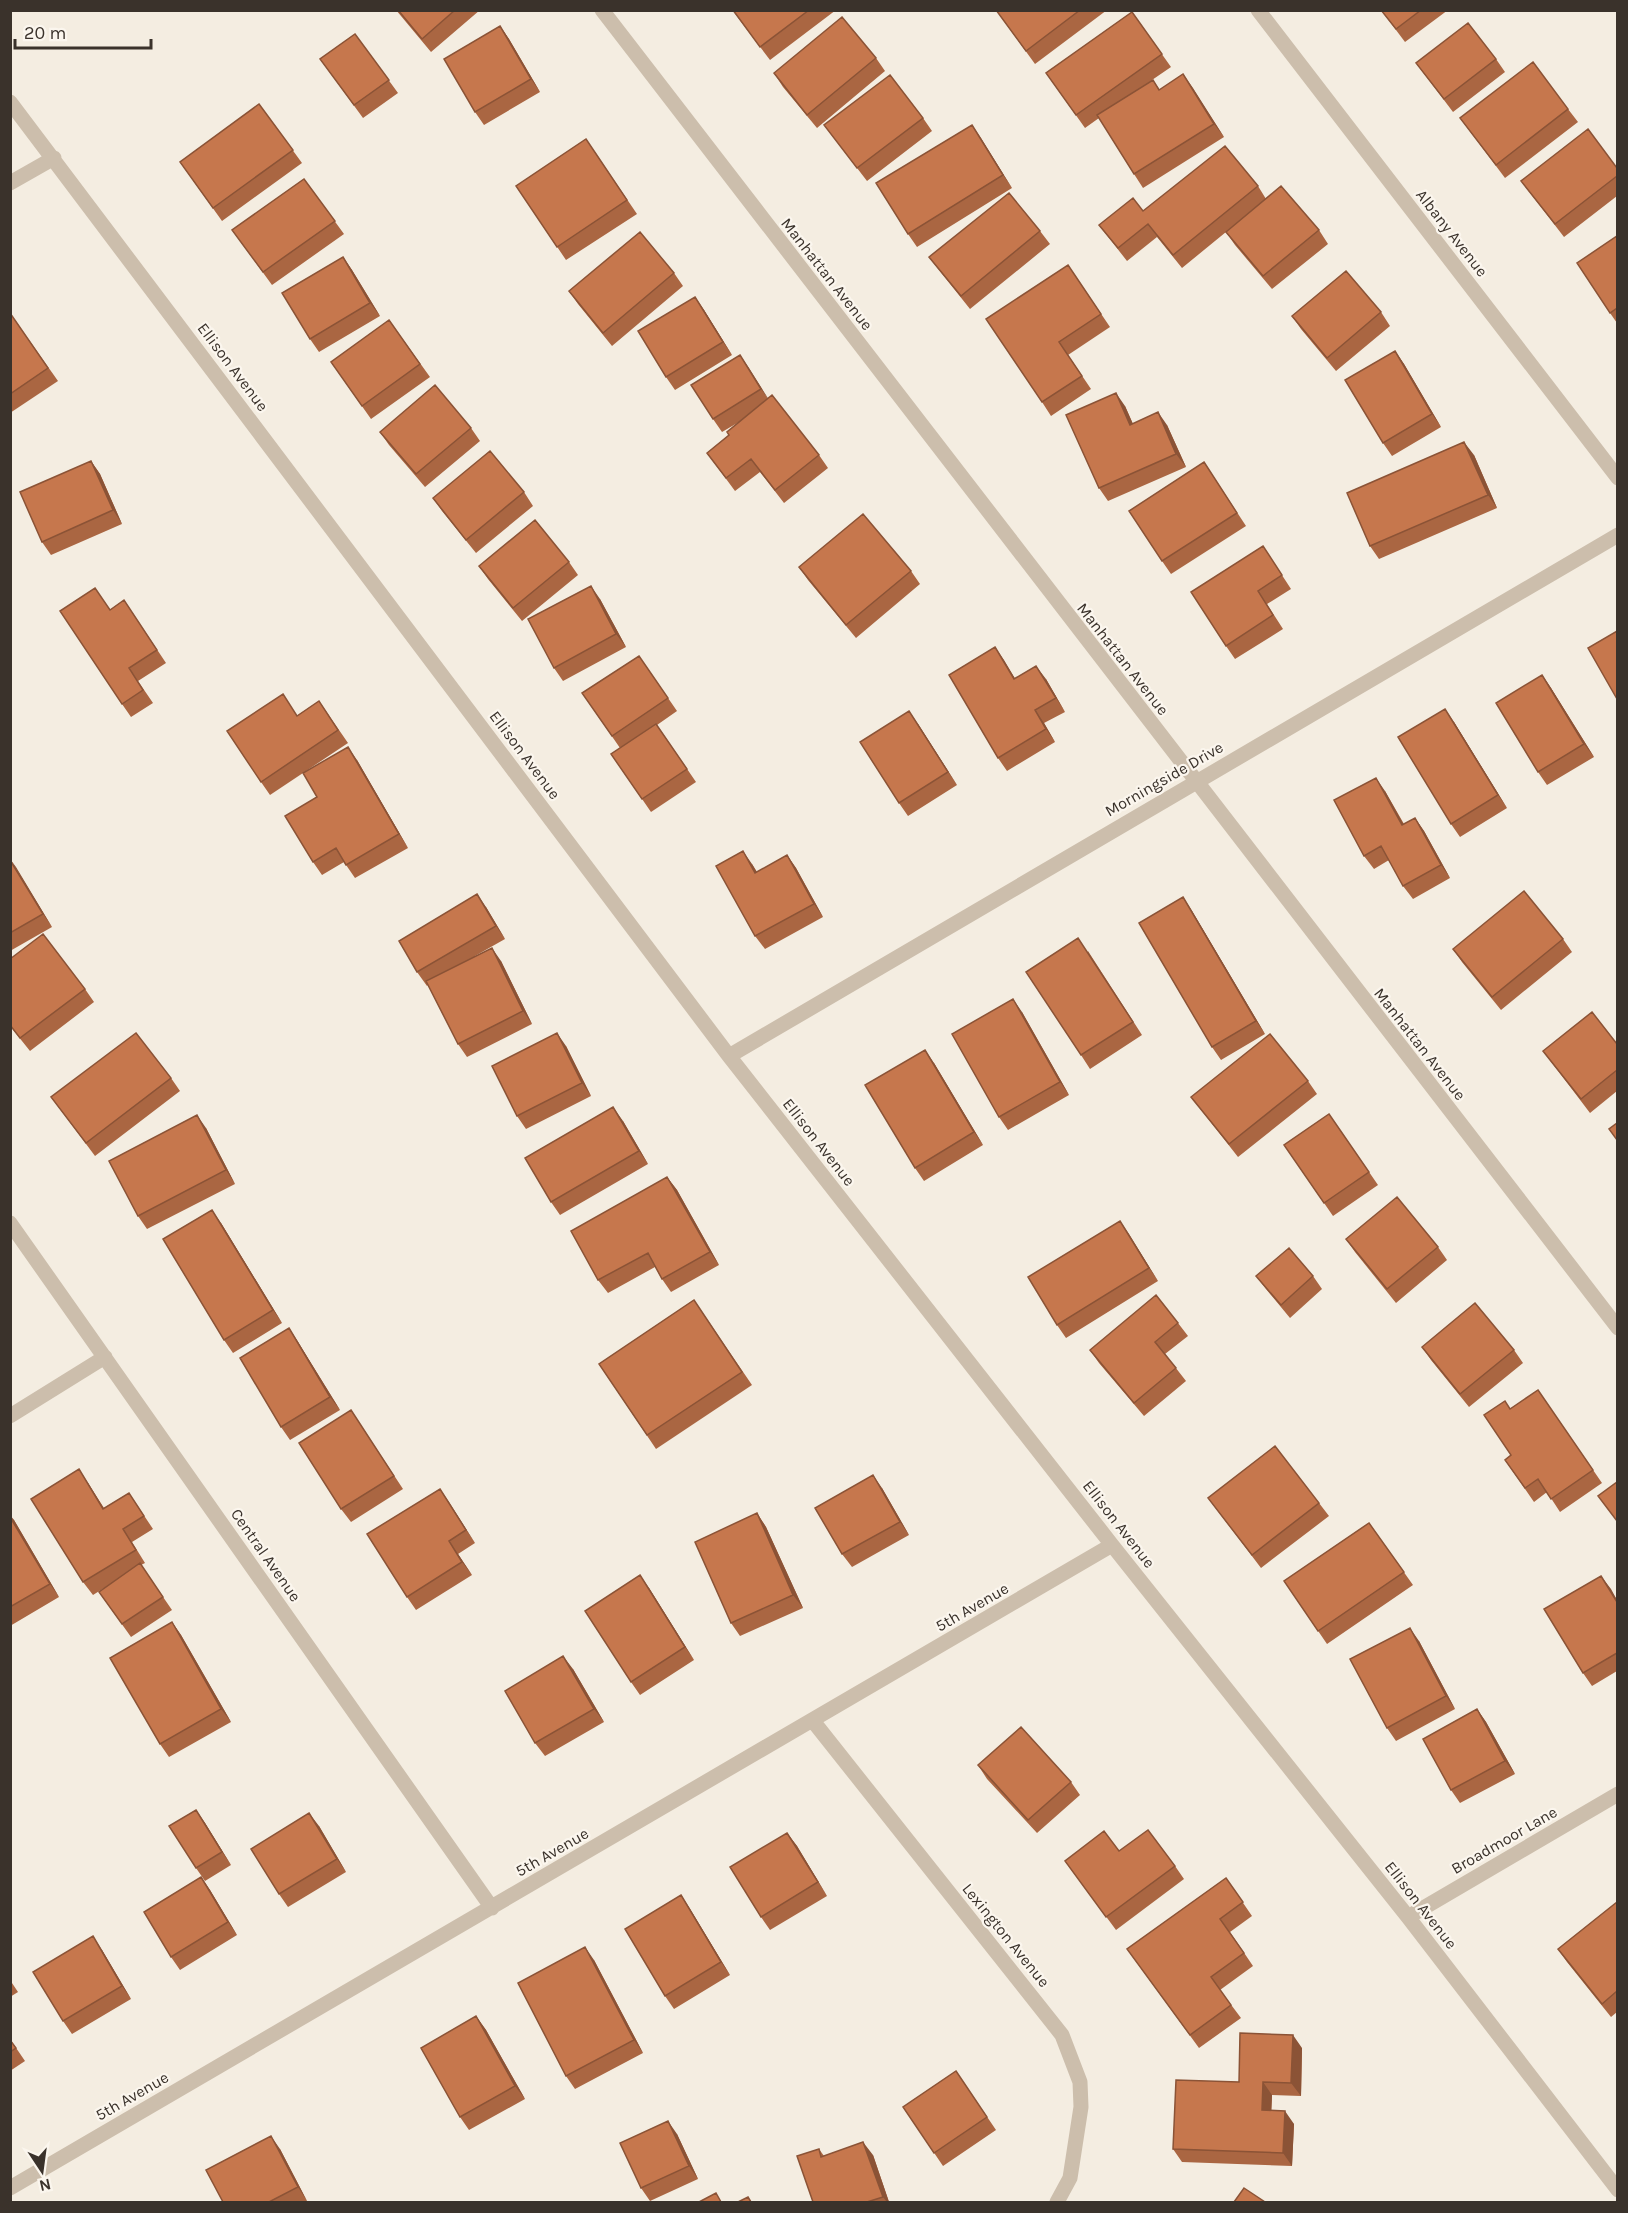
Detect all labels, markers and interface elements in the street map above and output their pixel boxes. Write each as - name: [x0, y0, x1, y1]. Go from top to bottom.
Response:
- scale bar: [15, 12, 152, 50]
- text: 20 m: [24, 22, 66, 44]
- street label: Albany Avenue: [1412, 186, 1492, 280]
- street label: Manhattan Avenue: [777, 214, 877, 334]
- street label: Ellison Avenue: [194, 319, 272, 415]
- street label: Manhattan Avenue: [1073, 599, 1173, 719]
- street label: Ellison Avenue: [486, 707, 564, 803]
- street label: Morningside Drive: [1102, 737, 1226, 821]
- street label: Manhattan Avenue: [1370, 984, 1470, 1104]
- street label: Ellison Avenue: [779, 1094, 859, 1190]
- street label: Ellison Avenue: [1079, 1476, 1159, 1572]
- street label: Central Avenue: [227, 1505, 305, 1605]
- street label: 5th Avenue: [932, 1578, 1012, 1636]
- street label: Broadmoor Lane: [1448, 1802, 1560, 1878]
- street label: 5th Avenue: [512, 1823, 592, 1881]
- street label: Ellison Avenue: [1381, 1857, 1461, 1953]
- street label: Lexington Avenue: [958, 1879, 1054, 1991]
- street label: 5th Avenue: [92, 2067, 172, 2125]
- north arrow: [12, 2141, 72, 2201]
- text: N: [38, 2175, 53, 2196]

